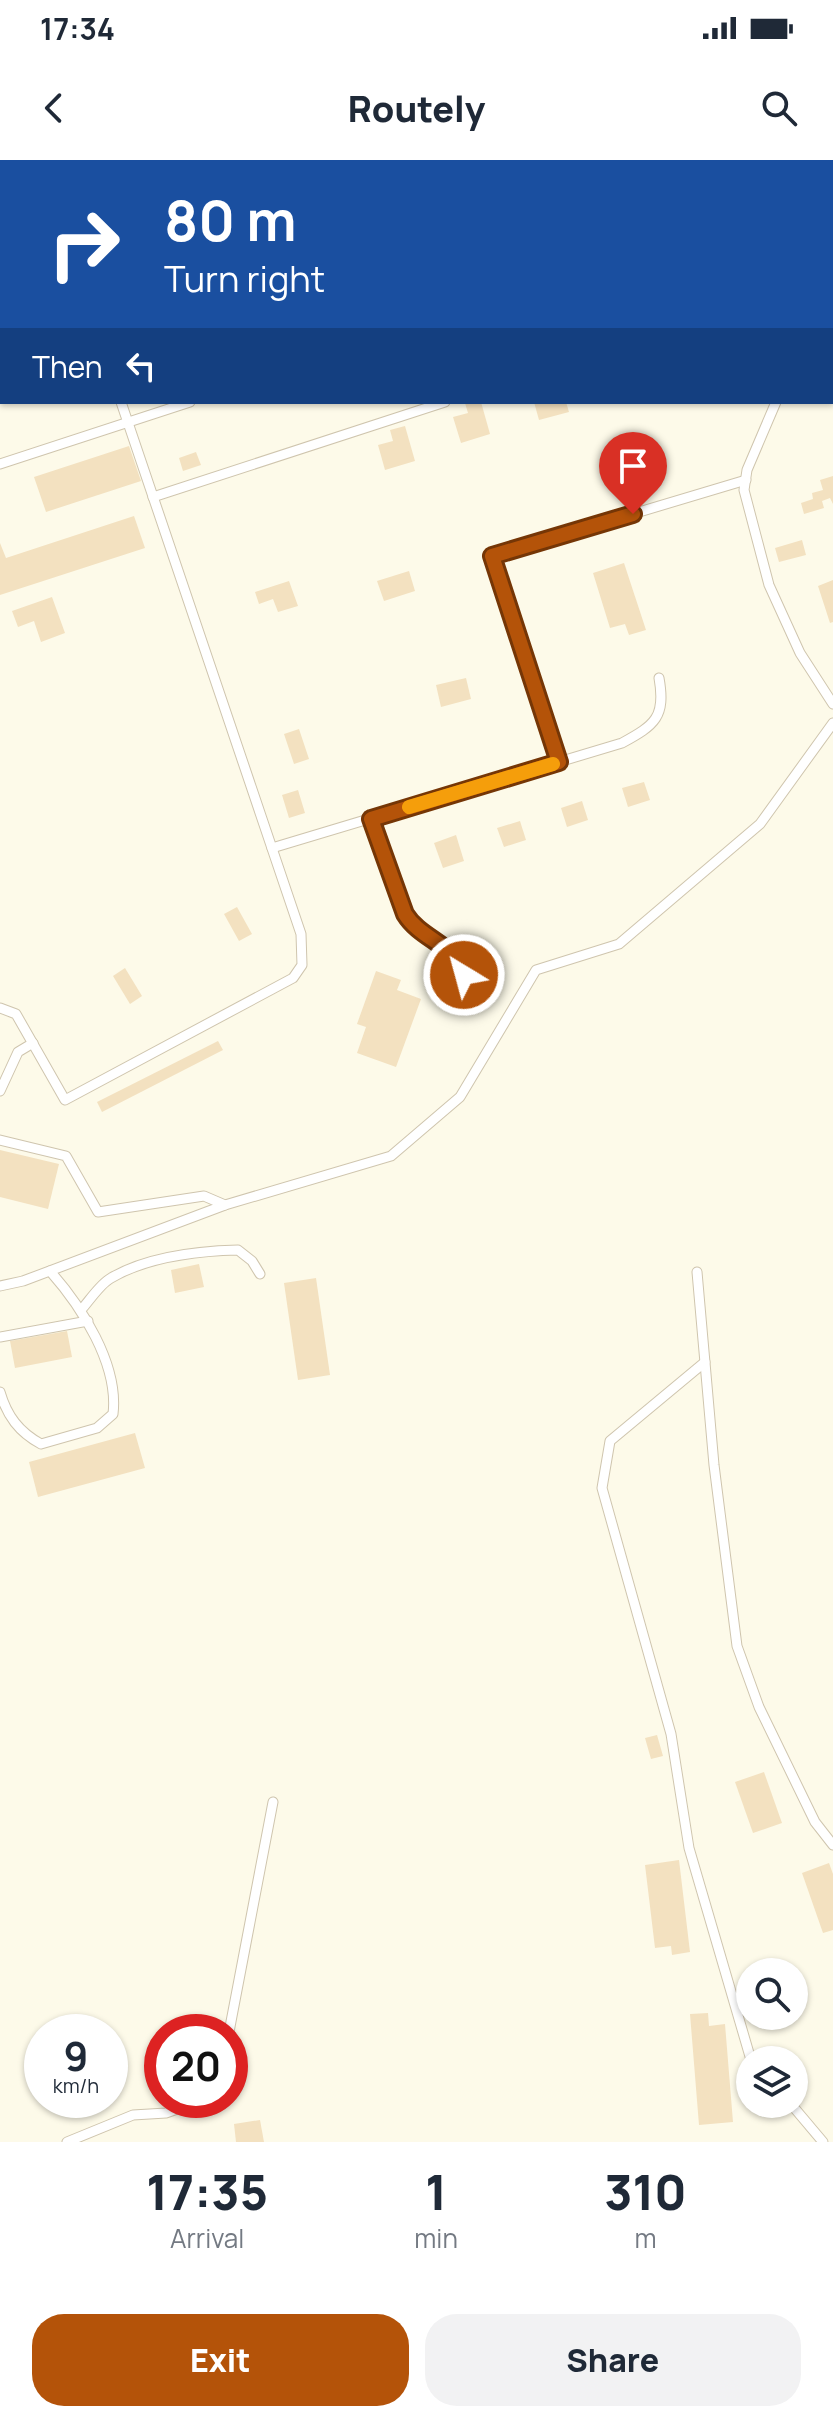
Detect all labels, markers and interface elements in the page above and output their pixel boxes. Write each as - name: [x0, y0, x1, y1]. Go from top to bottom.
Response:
- text: 17:34: [40, 8, 115, 49]
- text: Routely: [348, 84, 485, 133]
- icon: back: [32, 86, 76, 130]
- icon: search: [757, 86, 801, 130]
- text: 80 m: [164, 181, 297, 258]
- icon: right: [32, 192, 136, 296]
- text: Turn right: [164, 254, 325, 303]
- icon: left: [119, 344, 163, 388]
- text: Then: [32, 346, 103, 387]
- pin: [599, 432, 667, 514]
- icon: arrive: [611, 444, 655, 488]
- position arrow: [422, 933, 506, 1017]
- map controls: [736, 1958, 808, 2118]
- button: search: [736, 1958, 808, 2030]
- speed limit sign: 20: [144, 2014, 248, 2118]
- text: 9: [64, 2028, 88, 2083]
- button: layers: [736, 2046, 808, 2118]
- text: km/h: [53, 2072, 99, 2099]
- text: 17:35: [146, 2159, 268, 2224]
- text: 1: [425, 2159, 447, 2224]
- text: 310: [604, 2159, 687, 2224]
- text: Arrival: [170, 2220, 244, 2256]
- text: min: [414, 2220, 458, 2256]
- text: m: [634, 2220, 656, 2256]
- button: Exit: [32, 2314, 409, 2406]
- button: Share: [425, 2314, 801, 2406]

